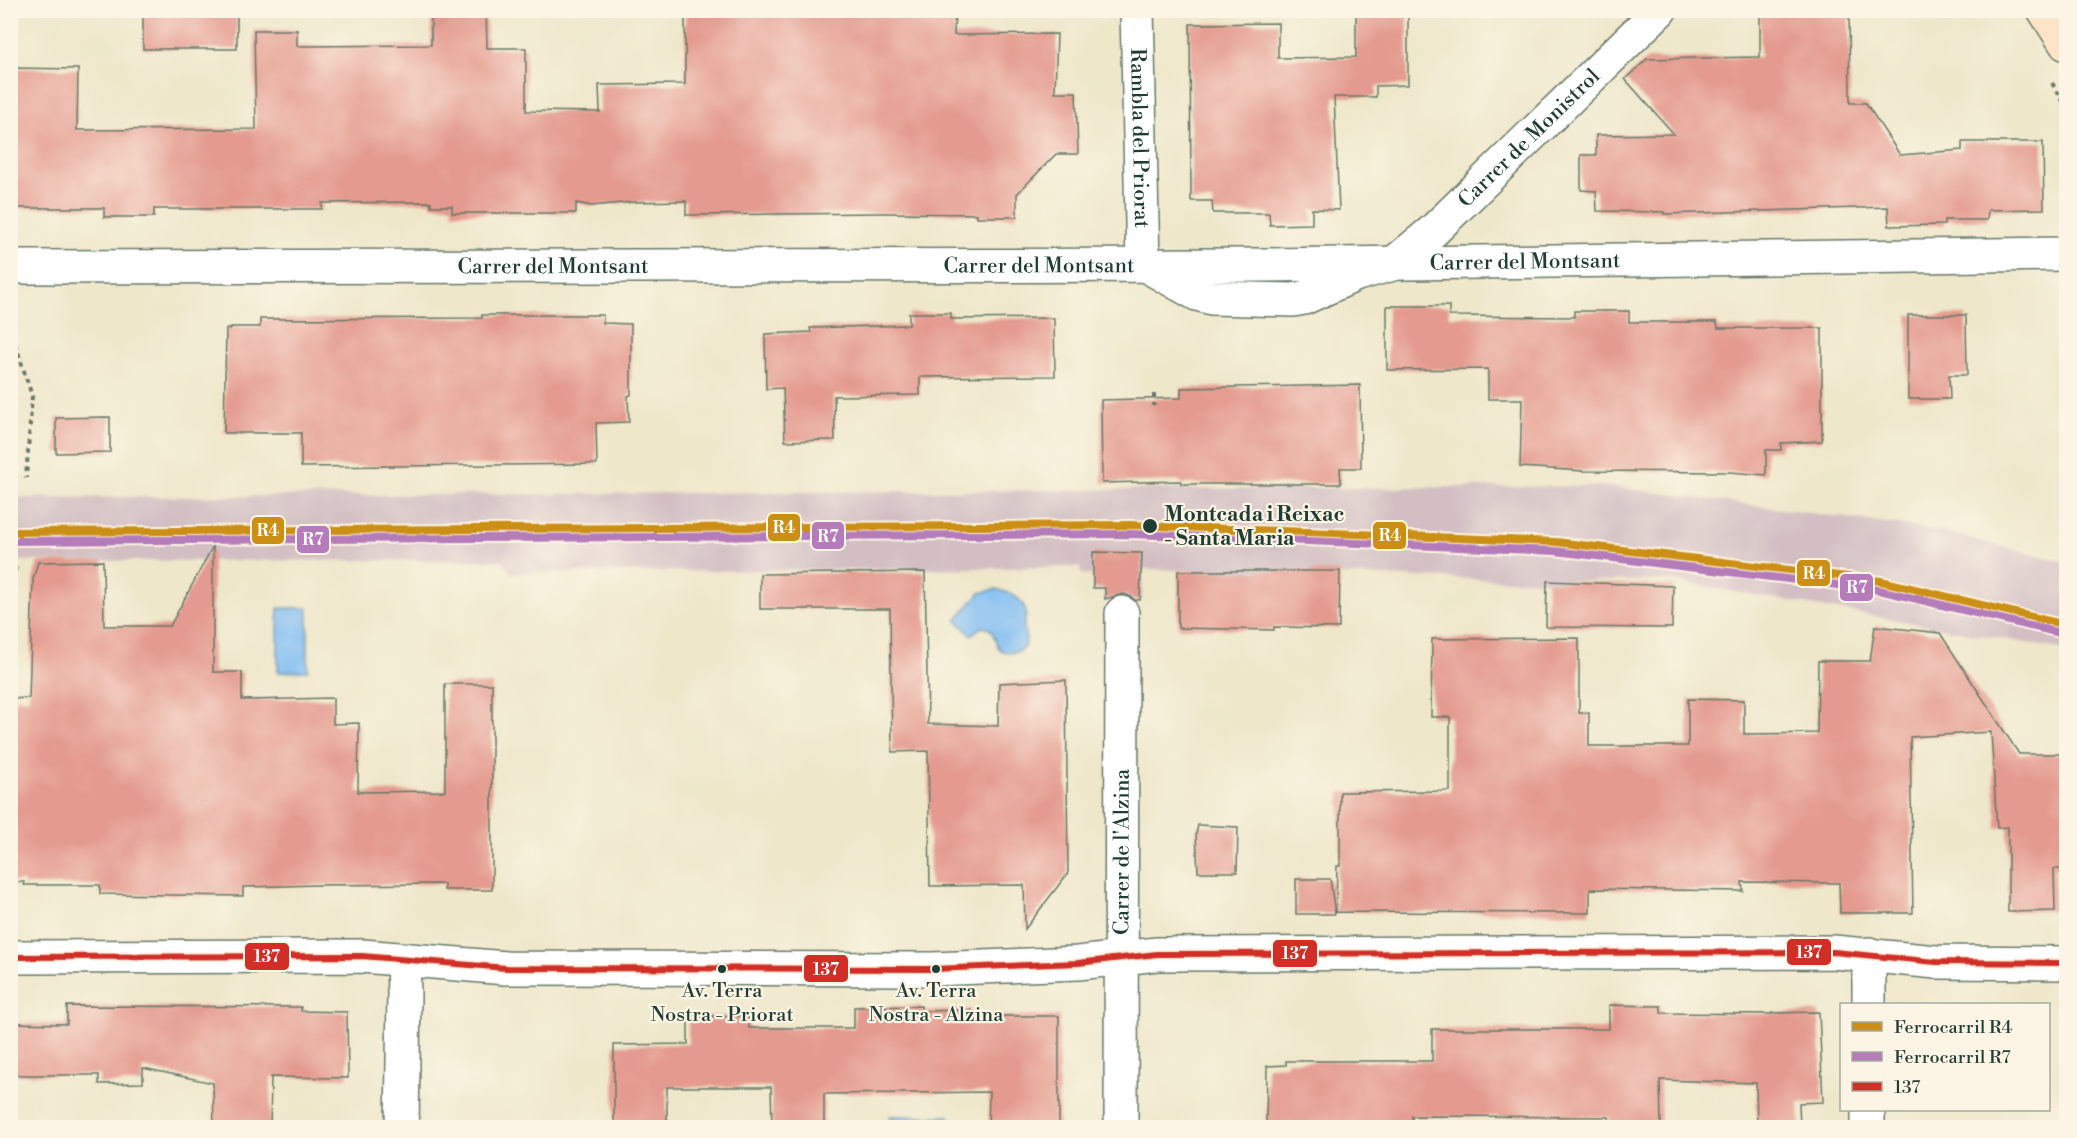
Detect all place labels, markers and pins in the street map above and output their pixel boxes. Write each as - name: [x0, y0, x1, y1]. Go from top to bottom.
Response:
- place label: Montcada i Reixac - Santa Maria: [1164, 502, 1344, 552]
- marker: Montcada i Reixac - Santa Maria: [1141, 517, 1159, 535]
- marker: Av. Terra Nostra - Priorat: [716, 963, 728, 975]
- marker: Av. Terra Nostra - Alzina: [930, 963, 942, 975]
- place label: Av. Terra Nostra - Priorat: [650, 979, 794, 1028]
- place label: Av. Terra Nostra - Alzina: [869, 979, 1004, 1028]

